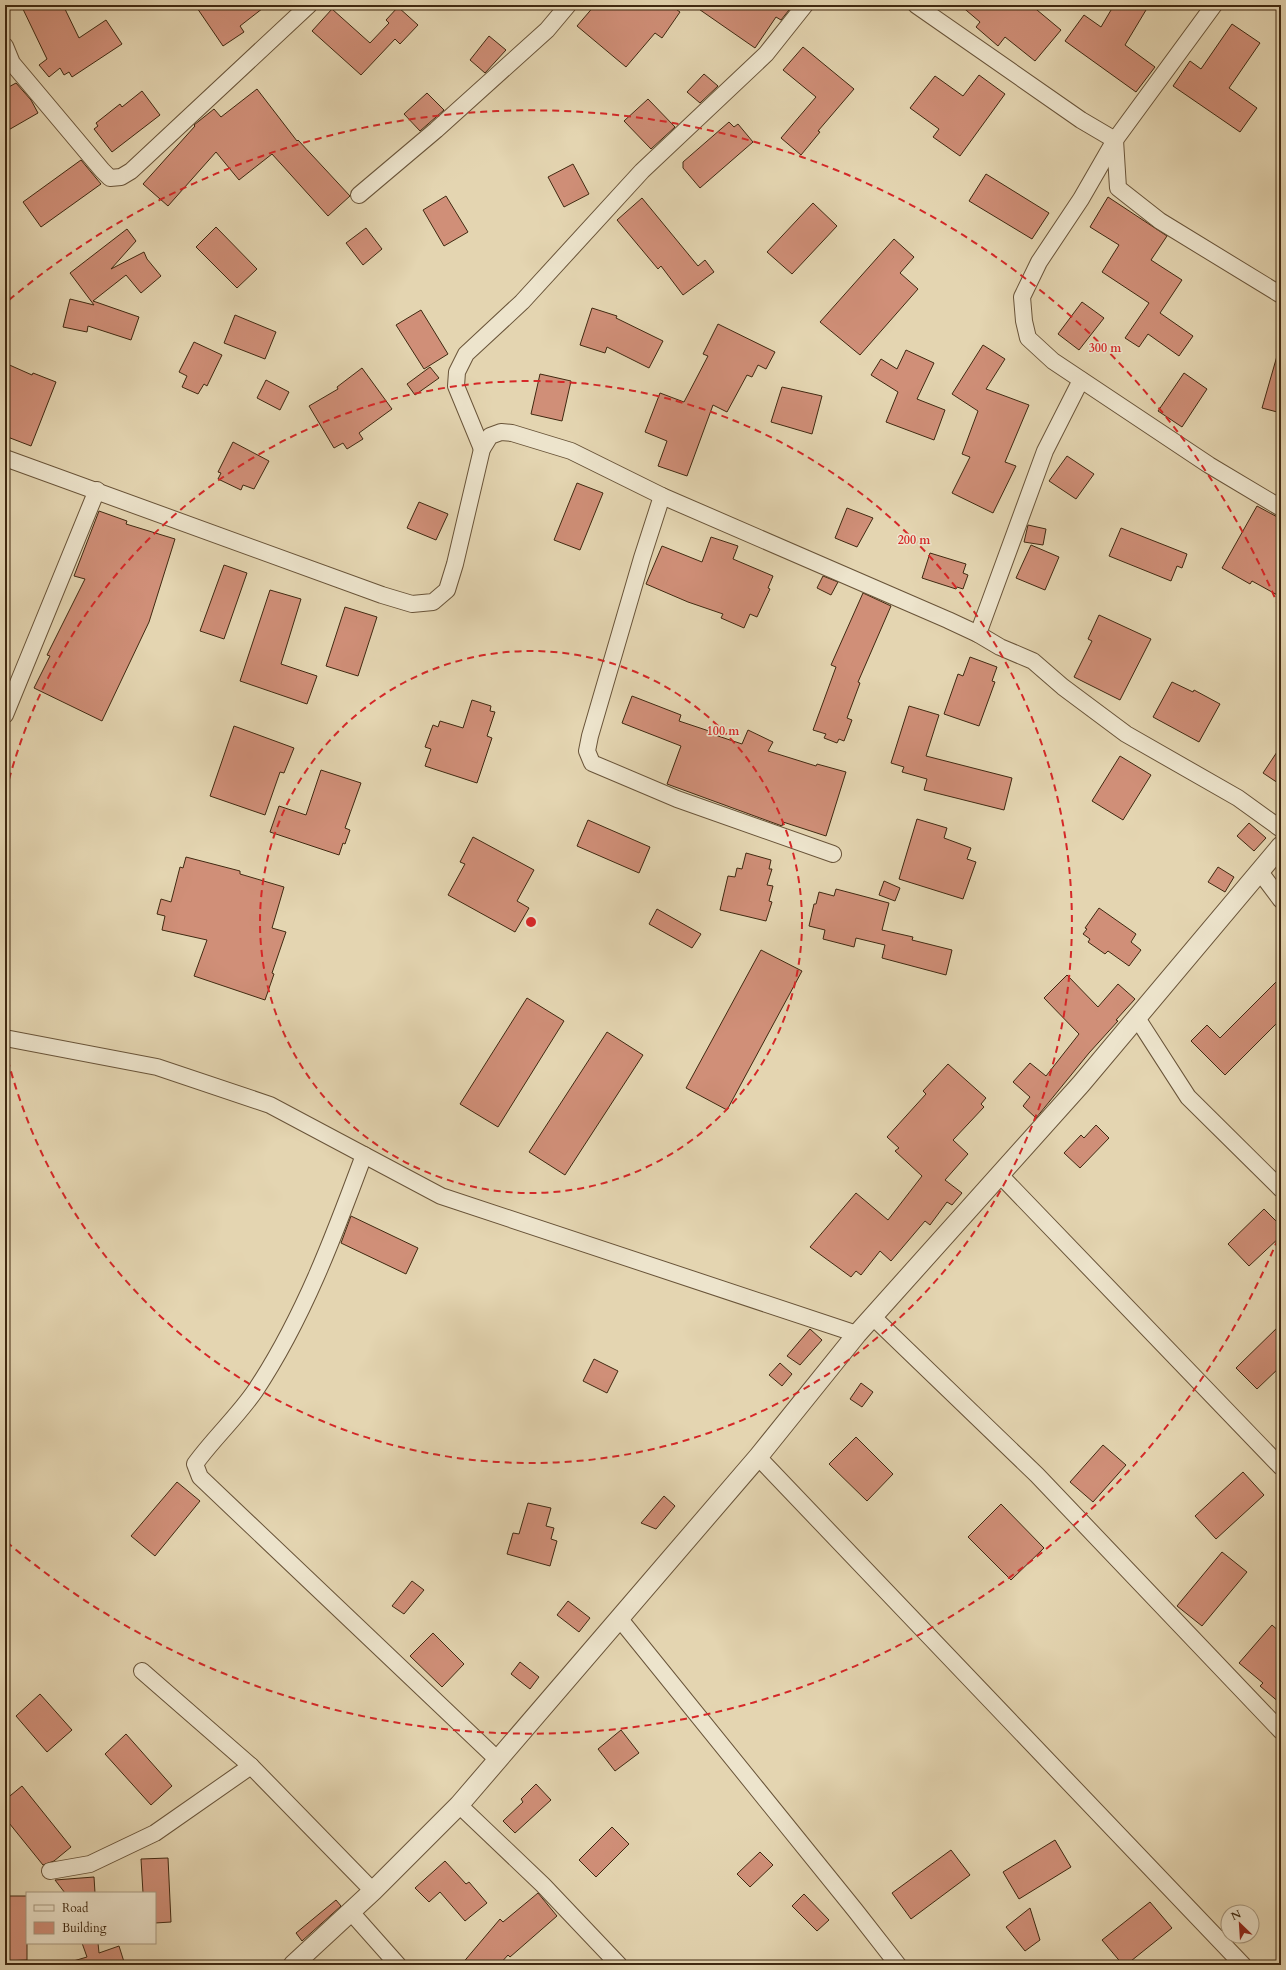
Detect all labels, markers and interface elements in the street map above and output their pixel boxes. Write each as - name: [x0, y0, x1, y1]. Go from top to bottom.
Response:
- text: 300 m: [1089, 340, 1122, 356]
- text: 200 m: [898, 532, 931, 548]
- text: 100 m: [707, 723, 740, 739]
- centre of rings: [524, 915, 538, 929]
- legend: [26, 1892, 156, 1944]
- text: Road: [62, 1900, 89, 1916]
- north arrow: [1220, 1904, 1260, 1944]
- text: N: [1228, 1906, 1244, 1924]
- text: Building: [62, 1920, 107, 1936]

